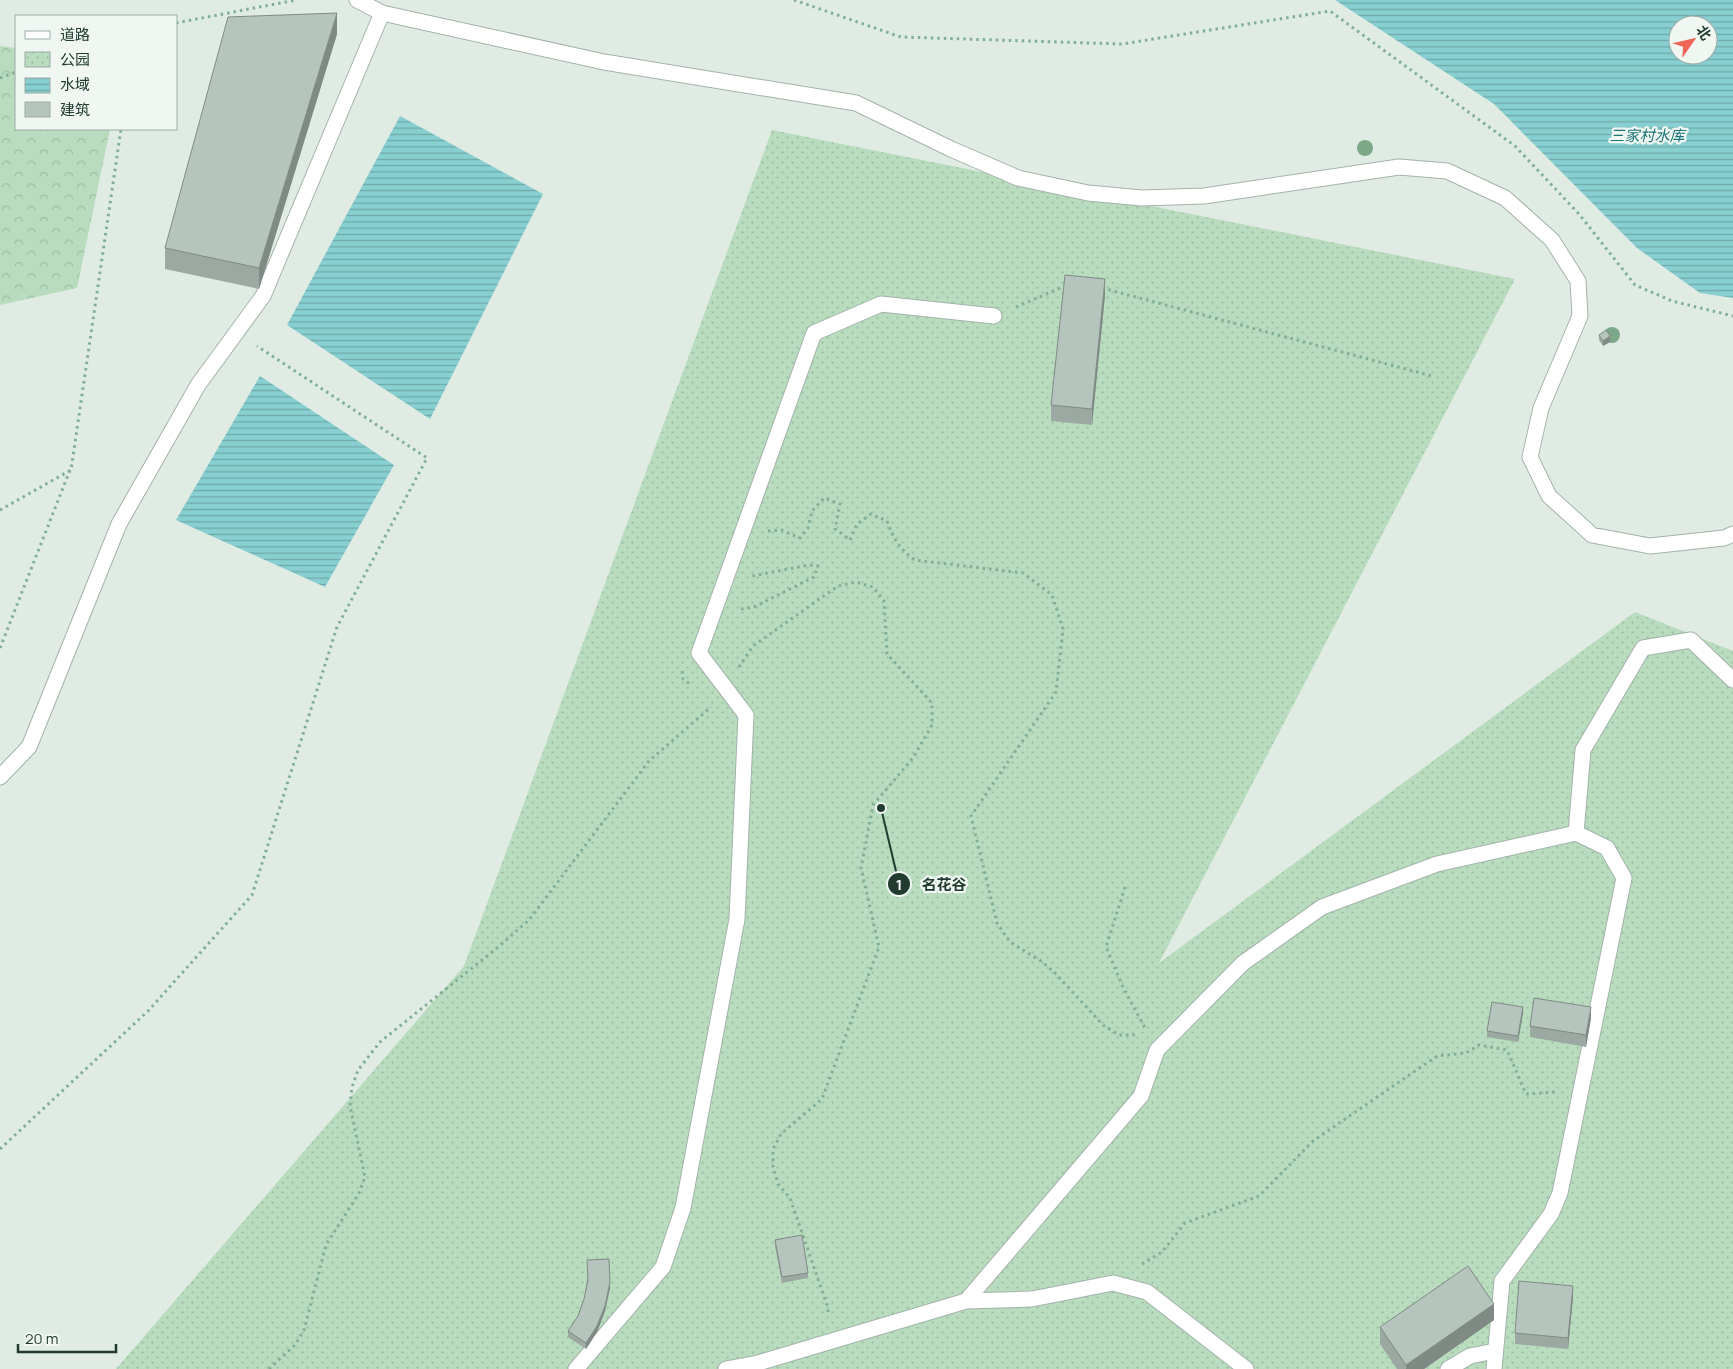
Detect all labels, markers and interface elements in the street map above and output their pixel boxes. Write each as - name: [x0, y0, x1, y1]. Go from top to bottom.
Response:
- legend: [15, 15, 178, 130]
- north arrow: [1668, 15, 1718, 65]
- text: 北: [1692, 21, 1716, 44]
- text: 道路: [60, 24, 90, 45]
- text: 公园: [60, 49, 90, 70]
- text: 水域: [60, 74, 90, 95]
- text: 建筑: [60, 99, 90, 120]
- water label: 三家村水库: [1609, 125, 1687, 146]
- callout: 名花谷: [887, 869, 977, 899]
- text: 1: [896, 874, 902, 895]
- text: 名花谷: [921, 874, 967, 895]
- scale bar: [18, 1322, 115, 1354]
- text: 20 m: [25, 1328, 58, 1349]

